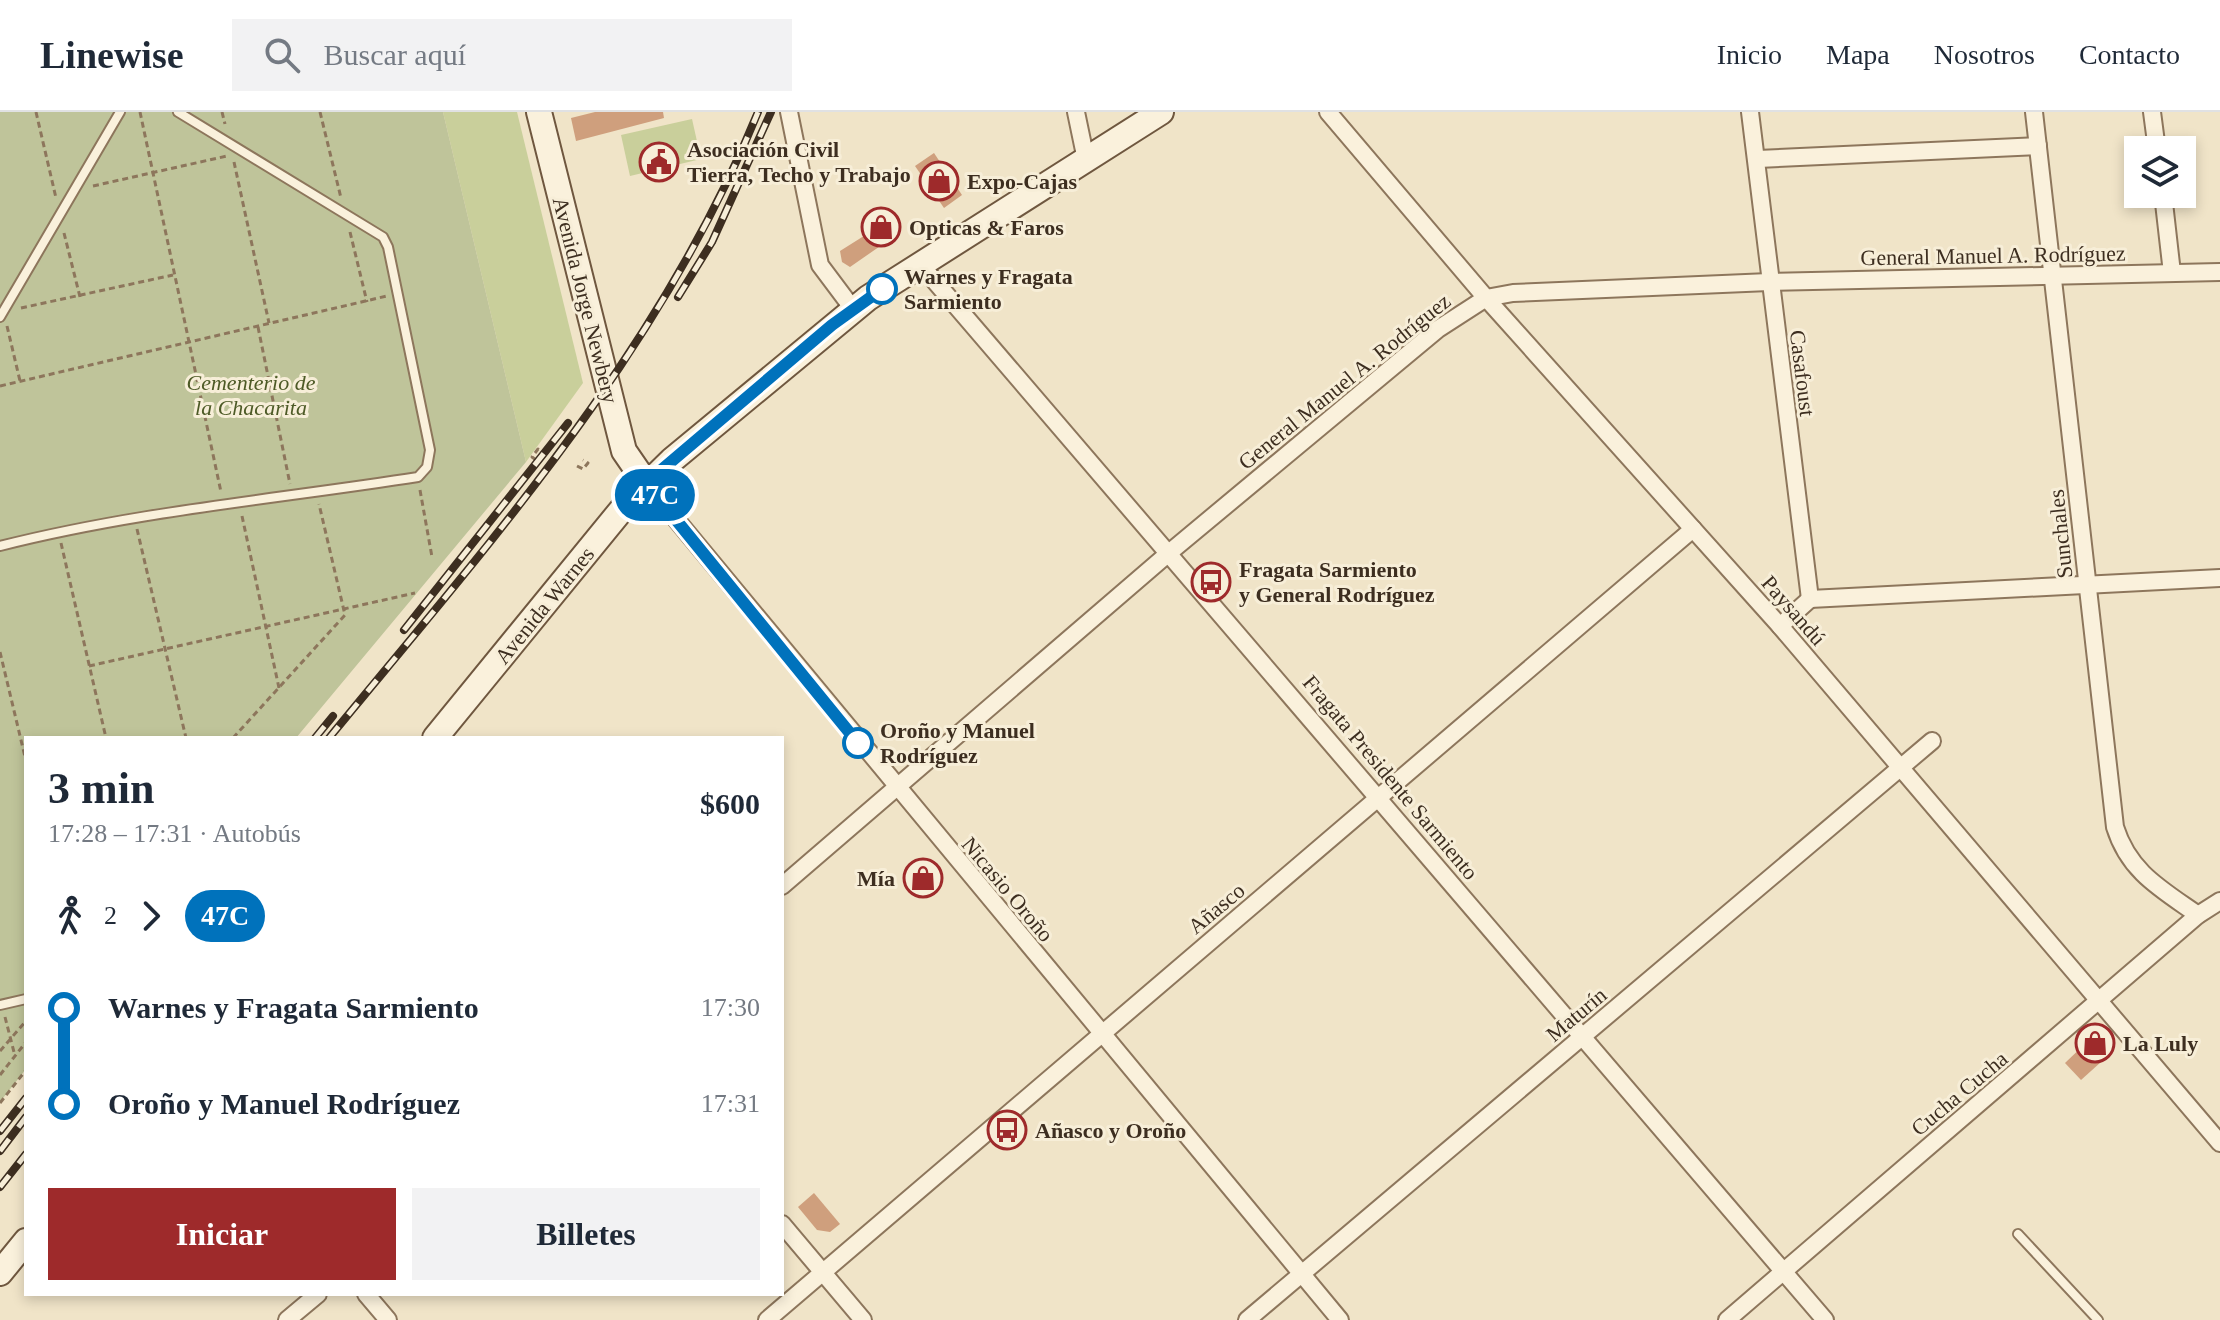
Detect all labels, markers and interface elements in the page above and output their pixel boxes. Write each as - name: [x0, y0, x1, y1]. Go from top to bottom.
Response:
- search box: [232, 19, 792, 91]
- icon: search: [260, 33, 304, 77]
- text: Linewise: [40, 34, 184, 76]
- text: Buscar aquí: [324, 38, 466, 71]
- text: Inicio: [1717, 39, 1782, 70]
- text: Mapa: [1826, 39, 1890, 70]
- text: Nosotros: [1934, 39, 2035, 70]
- text: Contacto: [2079, 39, 2180, 70]
- map controls: [2124, 136, 2196, 208]
- button: layers: [2124, 136, 2196, 208]
- place label: Asociación Civil Tierra, Techo y Trabajo: [687, 137, 911, 187]
- public building icon: Asociación Civil Tierra, Techo y Trabajo: [638, 141, 680, 183]
- shop icon: Expo-Cajas: [918, 160, 960, 202]
- place label: Expo-Cajas: [967, 169, 1077, 194]
- street label: Avenida Jorge Newbery: [548, 194, 623, 406]
- shop icon: Opticas & Faros: [860, 206, 902, 248]
- place label: Opticas & Faros: [909, 215, 1064, 240]
- street label: General Manuel A. Rodríguez: [1860, 241, 2126, 270]
- place label: Warnes y Fragata Sarmiento: [904, 264, 1073, 314]
- marker: Warnes y Fragata Sarmiento: [867, 274, 897, 304]
- street label: General Manuel A. Rodríguez: [1233, 288, 1455, 475]
- street label: Casafoust: [1785, 328, 1820, 418]
- park label: Cementerio de la Chacarita: [187, 370, 316, 420]
- line badge: 47C: [609, 469, 701, 521]
- text: 47C: [631, 479, 679, 510]
- street label: Sunchales: [2043, 488, 2078, 580]
- street label: Avenida Warnes: [490, 542, 599, 669]
- place label: Fragata Sarmiento y General Rodríguez: [1239, 557, 1435, 607]
- bus stop icon: Fragata Sarmiento y General Rodríguez: [1190, 561, 1232, 603]
- street label: Paysandú: [1757, 570, 1831, 650]
- street label: Fragata Presidente Sarmiento: [1298, 670, 1483, 885]
- place label: Oroño y Manuel Rodríguez: [880, 718, 1035, 768]
- marker: Oroño y Manuel Rodríguez: [843, 728, 873, 758]
- text: 3 min: [48, 764, 154, 813]
- text: $600: [700, 787, 760, 820]
- text: 17:28 – 17:31 · Autobús: [48, 819, 301, 848]
- street label: Nicasio Oroño: [957, 832, 1059, 947]
- shop icon: Mía: [902, 857, 944, 899]
- place label: Mía: [857, 866, 895, 891]
- street label: Añasco: [1183, 878, 1250, 939]
- icon: walk: [48, 894, 92, 938]
- icon: forward: [129, 894, 173, 938]
- text: 47C: [201, 900, 249, 931]
- text: 2: [104, 901, 117, 930]
- street label: Maturín: [1541, 982, 1612, 1047]
- text: Warnes y Fragata Sarmiento: [108, 991, 479, 1024]
- text: 17:30: [701, 993, 760, 1022]
- shop icon: La Luly: [2074, 1022, 2116, 1064]
- place label: La Luly: [2123, 1031, 2198, 1056]
- street label: Cucha Cucha: [1906, 1046, 2013, 1141]
- text: Oroño y Manuel Rodríguez: [108, 1087, 460, 1120]
- text: 17:31: [701, 1089, 760, 1118]
- bus stop icon: Añasco y Oroño: [986, 1109, 1028, 1151]
- place label: Añasco y Oroño: [1035, 1118, 1186, 1143]
- button: Iniciar: [48, 1188, 396, 1280]
- button: Billetes: [412, 1188, 760, 1280]

